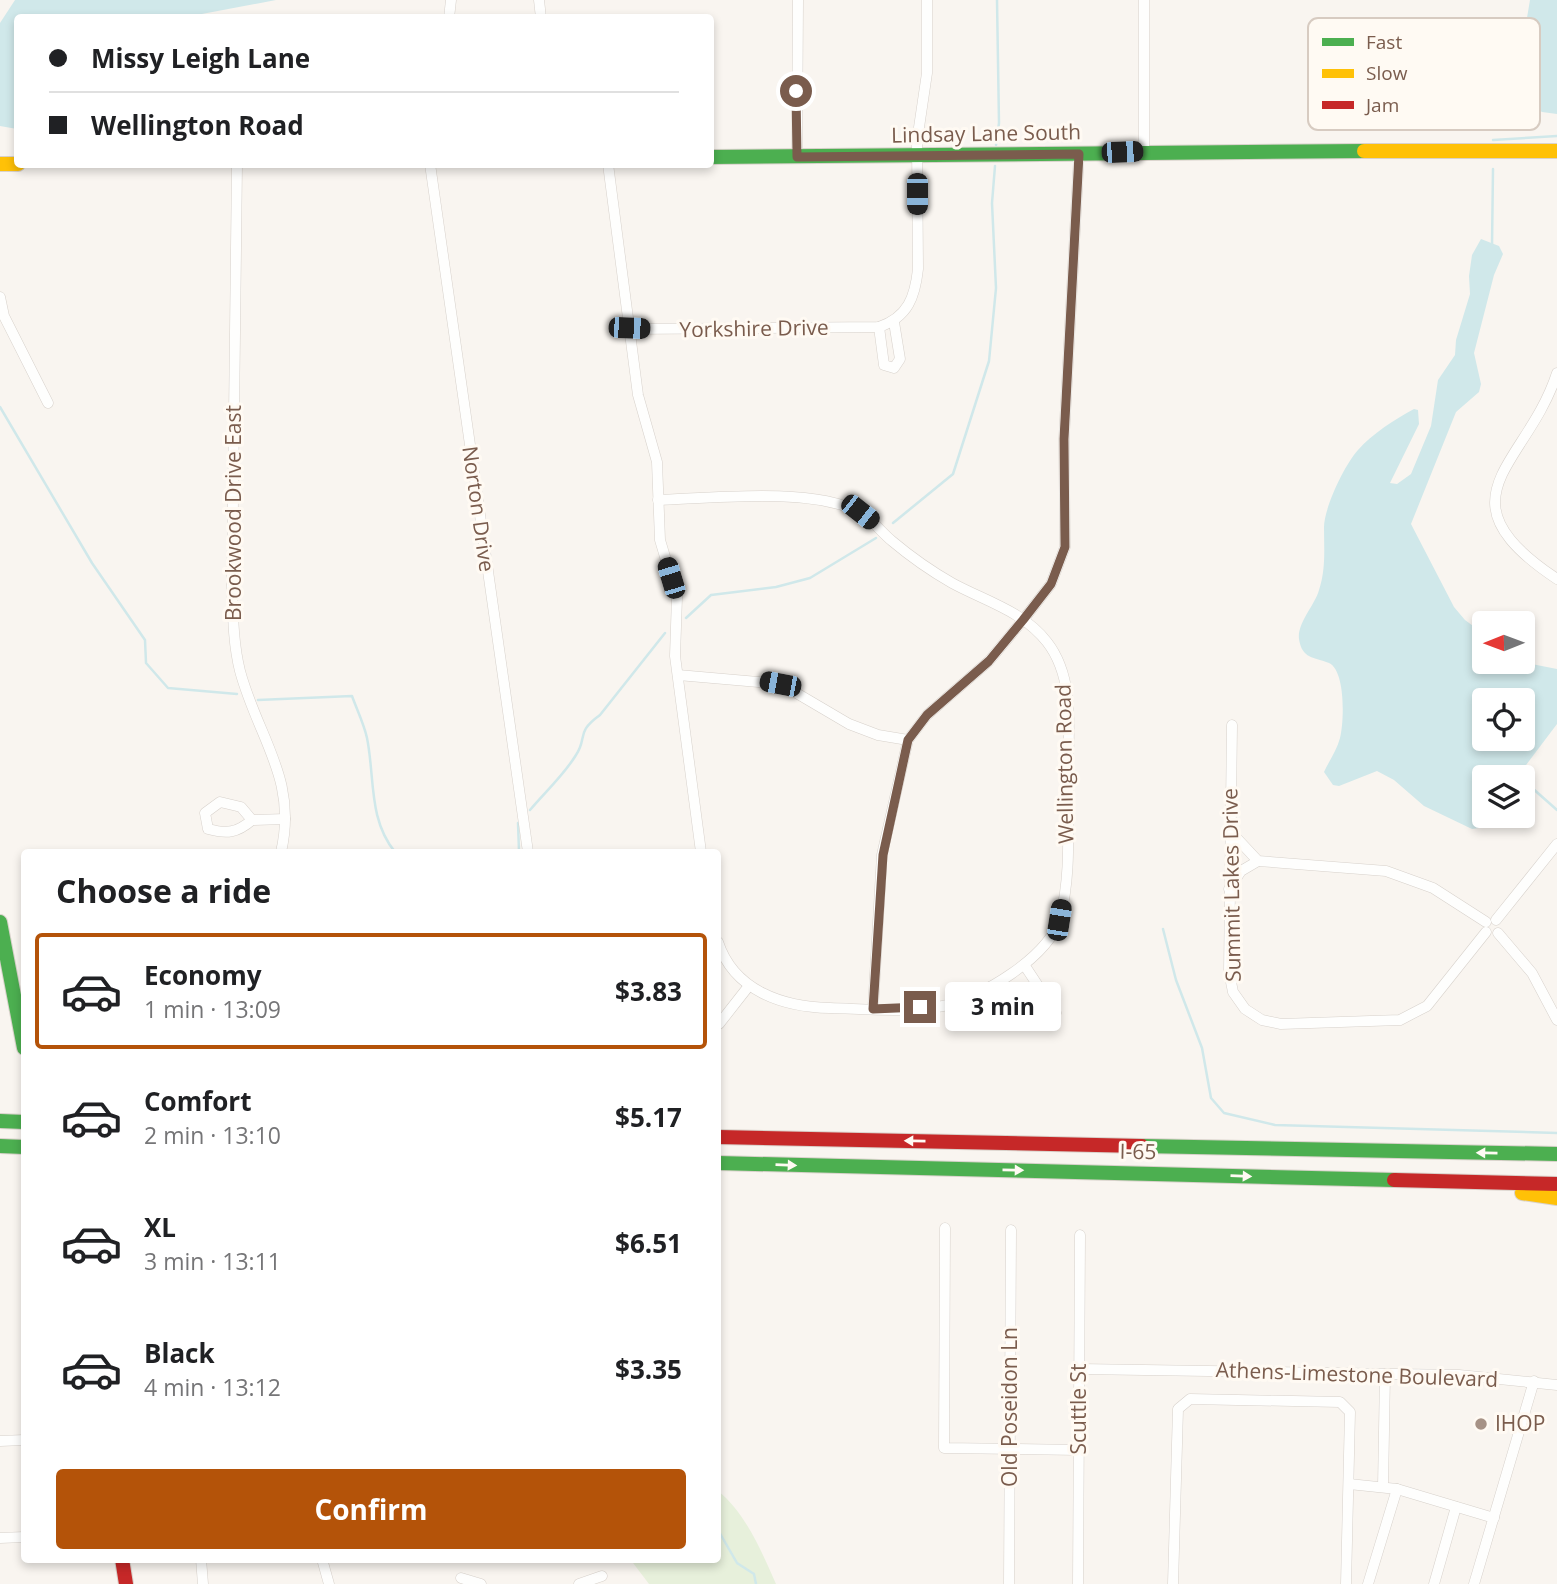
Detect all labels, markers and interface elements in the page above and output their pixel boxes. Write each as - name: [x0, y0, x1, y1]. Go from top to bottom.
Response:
- legend: [1308, 18, 1540, 130]
- text: Fast: [1366, 29, 1402, 55]
- text: Missy Leigh Lane: [91, 40, 310, 76]
- text: Slow: [1366, 60, 1408, 86]
- route start: [780, 75, 812, 107]
- text: Jam: [1364, 92, 1399, 118]
- text: Wellington Road: [91, 107, 304, 143]
- street label: Lindsay Lane South: [891, 117, 1081, 149]
- car: [1101, 141, 1144, 163]
- car: [907, 173, 928, 215]
- street label: Yorkshire Drive: [679, 313, 829, 343]
- car: [608, 317, 651, 339]
- street label: Brookwood Drive East: [219, 405, 247, 621]
- street label: Norton Drive: [456, 444, 502, 574]
- car: [837, 491, 884, 533]
- car: [655, 555, 688, 601]
- north arrow: [1472, 611, 1535, 674]
- map controls: [1472, 611, 1535, 828]
- car: [758, 670, 803, 698]
- street label: Wellington Road: [1049, 684, 1079, 844]
- button: locate: [1472, 688, 1535, 751]
- button: layers: [1472, 765, 1535, 828]
- street label: Summit Lakes Drive: [1215, 788, 1247, 982]
- text: Choose a ride: [56, 869, 271, 912]
- car: [1046, 898, 1073, 942]
- text: Economy: [144, 957, 262, 993]
- icon: car: [60, 960, 123, 1023]
- text: $3.83: [615, 973, 682, 1009]
- callout: 3 min: [944, 982, 1060, 1032]
- text: 3 min: [971, 990, 1035, 1022]
- route end: [904, 991, 936, 1023]
- text: 1 min · 13:09: [144, 993, 281, 1025]
- text: Comfort: [144, 1083, 251, 1119]
- icon: car: [60, 1086, 123, 1149]
- text: $5.17: [615, 1099, 682, 1135]
- text: 2 min · 13:10: [144, 1119, 281, 1151]
- one-way arrow: [904, 1136, 926, 1147]
- street label: I-65: [1119, 1137, 1157, 1165]
- one-way arrow: [1476, 1147, 1498, 1159]
- one-way arrow: [775, 1160, 797, 1171]
- one-way arrow: [1002, 1164, 1024, 1176]
- one-way arrow: [1230, 1170, 1252, 1182]
- text: XL: [144, 1209, 176, 1245]
- icon: car: [60, 1212, 123, 1275]
- text: $6.51: [615, 1225, 682, 1261]
- text: 3 min · 13:11: [144, 1245, 281, 1277]
- street label: Old Poseidon Ln: [995, 1327, 1023, 1487]
- text: Black: [144, 1335, 215, 1371]
- icon: car: [60, 1338, 123, 1401]
- text: $3.35: [615, 1351, 682, 1387]
- street label: Athens-Limestone Boulevard: [1215, 1355, 1499, 1393]
- street label: Scuttle St: [1064, 1364, 1092, 1454]
- text: 4 min · 13:12: [144, 1371, 281, 1403]
- place label: IHOP: [1495, 1409, 1545, 1437]
- marker: IHOP: [1473, 1416, 1489, 1432]
- button: Confirm: [56, 1469, 686, 1549]

